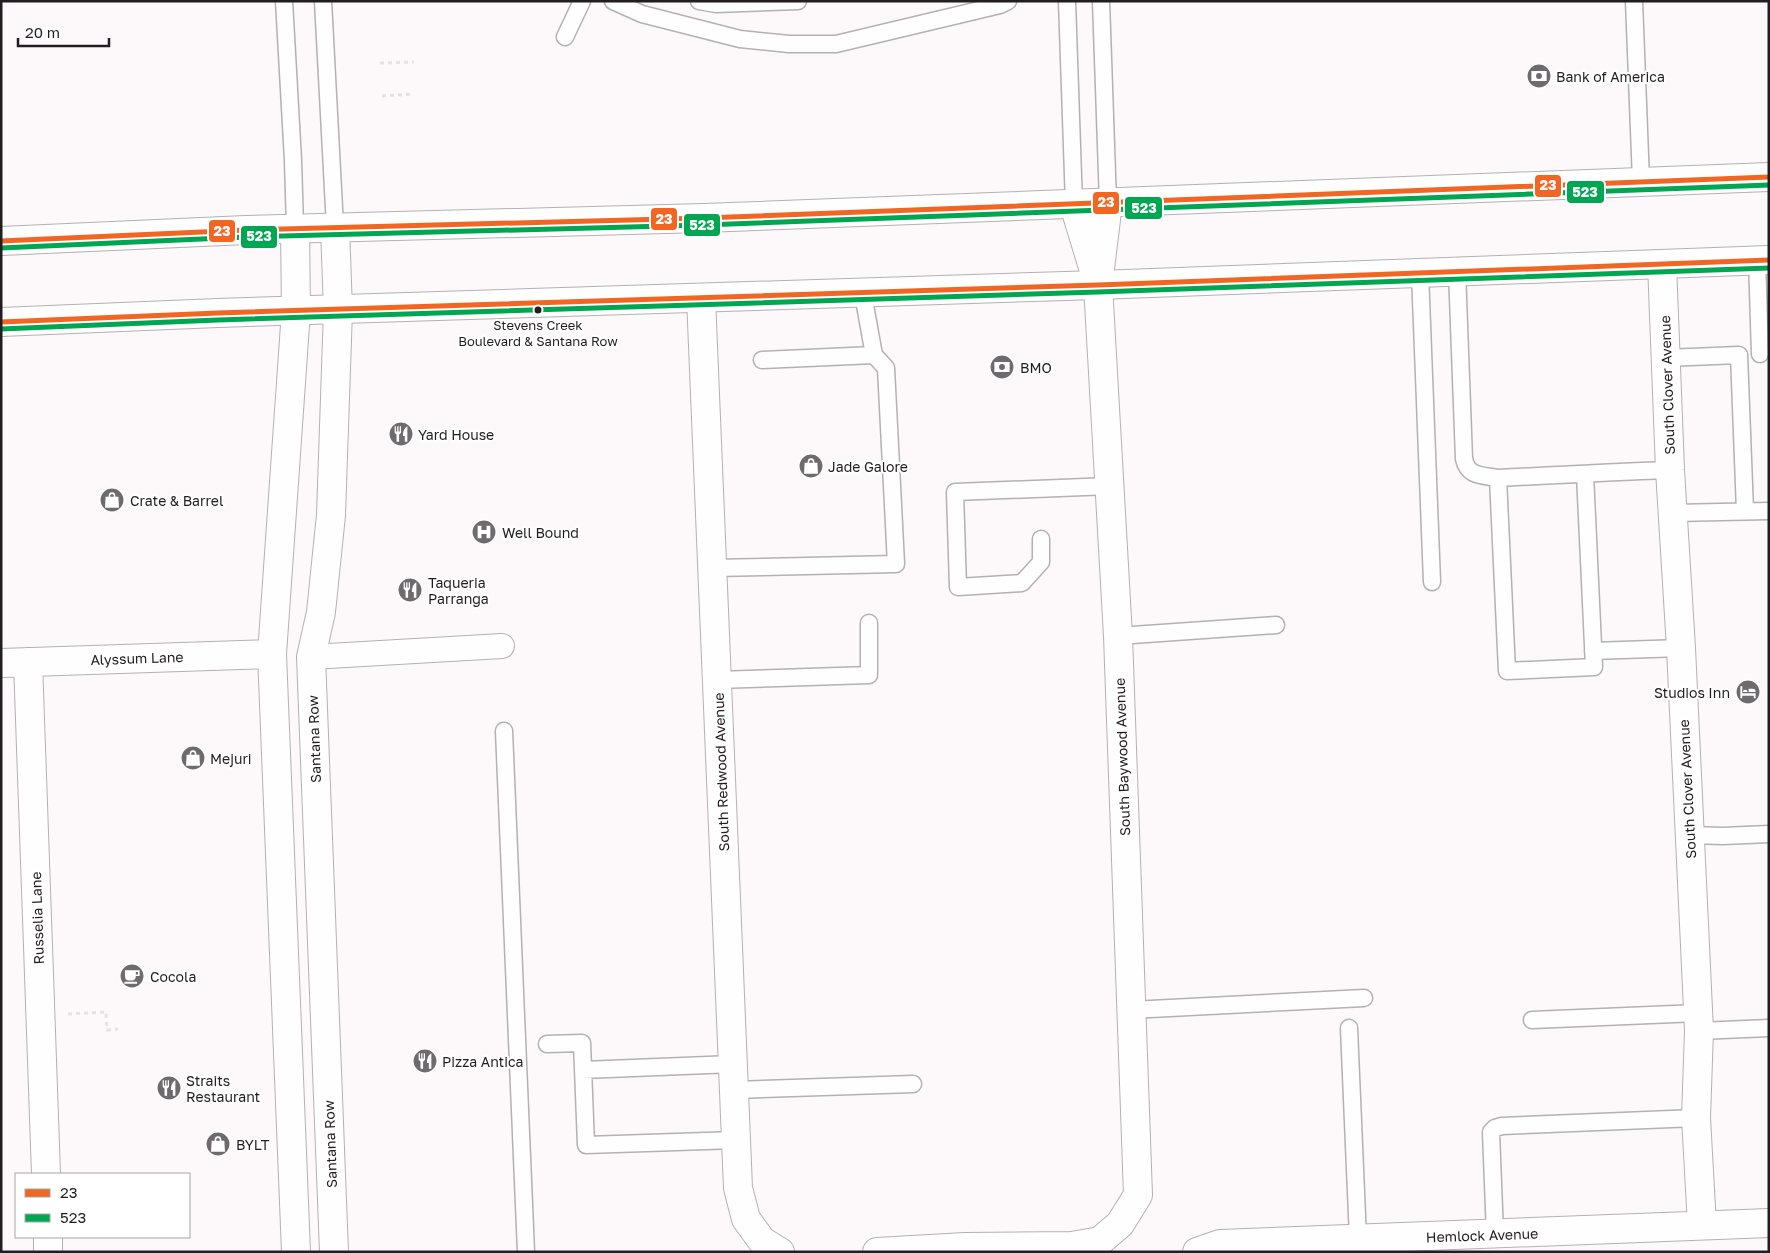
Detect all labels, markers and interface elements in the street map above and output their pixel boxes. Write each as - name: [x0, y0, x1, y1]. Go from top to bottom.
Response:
- scale bar: [18, 15, 109, 47]
- text: 20 m: [25, 23, 60, 41]
- bank icon: Bank of America: [1526, 63, 1552, 89]
- place label: Bank of America: [1556, 68, 1665, 85]
- line badge: 23: [1534, 174, 1562, 198]
- text: 23: [1539, 176, 1557, 193]
- line badge: 523: [1566, 180, 1605, 204]
- text: 523: [1572, 183, 1598, 200]
- line badge: 23: [1092, 191, 1120, 215]
- text: 23: [1097, 193, 1115, 210]
- line badge: 523: [1124, 196, 1163, 220]
- text: 523: [1131, 199, 1157, 216]
- line badge: 23: [650, 207, 678, 231]
- text: 23: [655, 210, 673, 227]
- line badge: 523: [683, 213, 721, 237]
- text: 523: [689, 216, 715, 233]
- line badge: 23: [208, 219, 236, 243]
- text: 23: [213, 222, 231, 239]
- line badge: 523: [240, 225, 278, 249]
- text: 523: [246, 227, 272, 244]
- marker: Stevens Creek Boulevard & Santana Row: [533, 305, 543, 315]
- street label: South Clover Avenue: [1656, 315, 1678, 455]
- place label: Stevens Creek Boulevard & Santana Row: [458, 317, 618, 349]
- bank icon: BMO: [989, 354, 1015, 380]
- place label: BMO: [1020, 359, 1052, 376]
- restaurant icon: Yard House: [388, 421, 414, 447]
- place label: Yard House: [418, 426, 494, 443]
- shop icon: Jade Galore: [798, 453, 824, 479]
- place label: Jade Galore: [828, 458, 908, 475]
- shop icon: Crate & Barrel: [99, 487, 125, 513]
- place label: Crate & Barrel: [130, 492, 223, 509]
- hospital icon: Well Bound: [471, 519, 497, 545]
- place label: Well Bound: [502, 524, 579, 541]
- place label: Taqueria Parranga: [428, 574, 489, 607]
- restaurant icon: Taqueria Parranga: [397, 577, 423, 603]
- street label: Alyssum Lane: [90, 648, 184, 668]
- street label: South Baywood Avenue: [1111, 678, 1133, 836]
- hotel icon: Studios Inn: [1735, 679, 1761, 705]
- place label: Studios Inn: [1654, 684, 1730, 701]
- street label: South Redwood Avenue: [710, 692, 732, 852]
- street label: Santana Row: [304, 695, 324, 783]
- street label: South Clover Avenue: [1675, 719, 1699, 859]
- shop icon: Mejuri: [180, 745, 206, 771]
- place label: Mejuri: [210, 750, 252, 767]
- street label: Russelia Lane: [27, 871, 47, 965]
- cafe icon: Cocola: [119, 963, 145, 989]
- place label: Cocola: [150, 968, 196, 985]
- restaurant icon: Pizza Antica: [412, 1048, 438, 1074]
- place label: Pizza Antica: [442, 1053, 524, 1070]
- place label: Straits Restaurant: [186, 1072, 260, 1105]
- restaurant icon: Straits Restaurant: [156, 1075, 182, 1101]
- street label: Santana Row: [320, 1100, 340, 1188]
- shop icon: BYLT: [205, 1131, 231, 1157]
- place label: BYLT: [236, 1136, 270, 1153]
- legend: [15, 1173, 190, 1238]
- text: 23: [60, 1183, 77, 1201]
- text: 523: [60, 1208, 86, 1226]
- street label: Hemlock Avenue: [1426, 1225, 1538, 1245]

